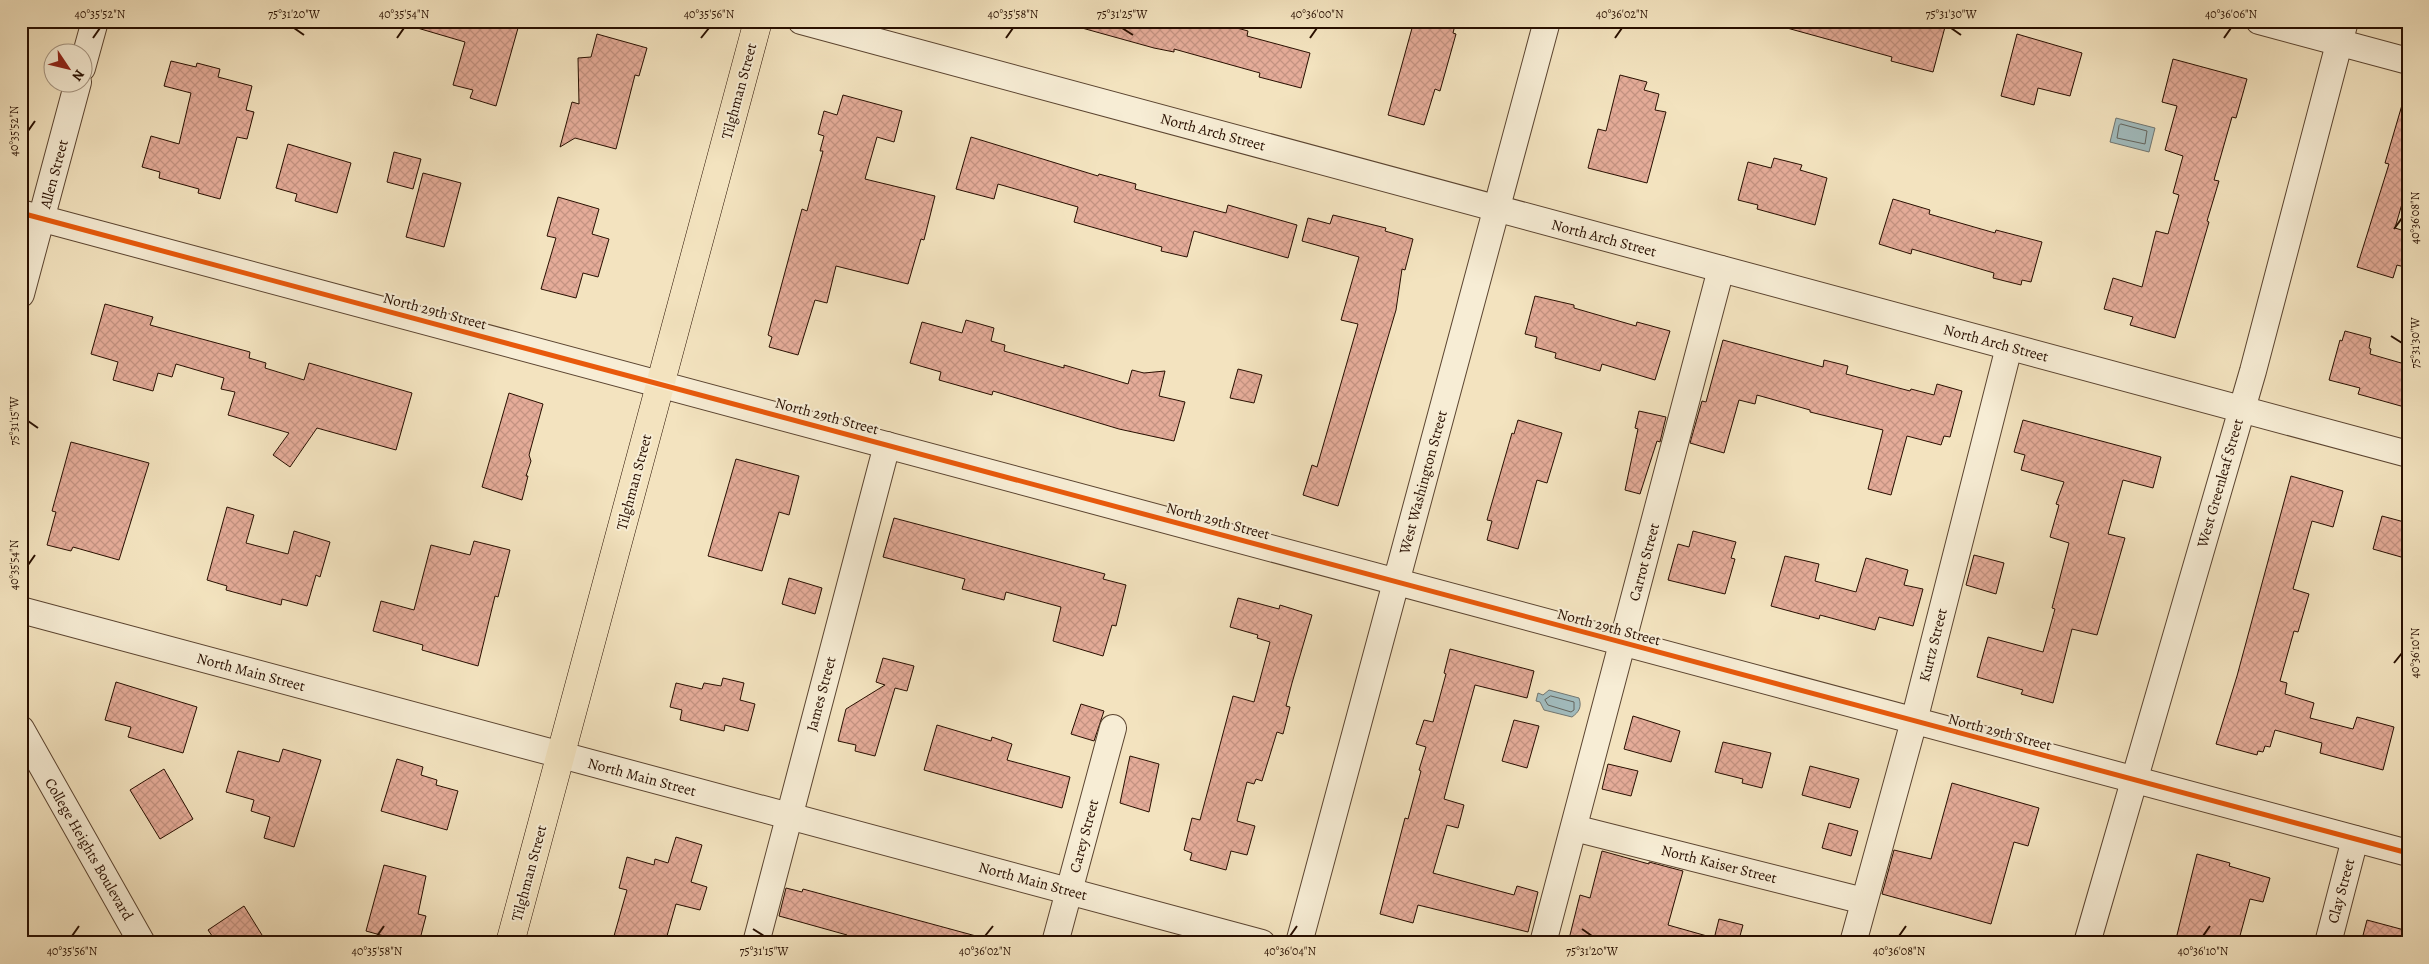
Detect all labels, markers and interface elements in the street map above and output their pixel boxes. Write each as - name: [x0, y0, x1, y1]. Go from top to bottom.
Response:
- text: 40°35'52"N: [75, 6, 126, 22]
- text: 75°31'20"W: [268, 6, 321, 22]
- text: 40°35'54"N: [379, 6, 430, 22]
- text: 40°35'56"N: [684, 6, 735, 22]
- text: 40°35'58"N: [988, 6, 1039, 22]
- text: 75°31'25"W: [1097, 6, 1148, 22]
- text: 40°36'00"N: [1290, 6, 1344, 22]
- text: 40°36'02"N: [1596, 6, 1649, 22]
- text: 75°31'30"W: [1925, 6, 1977, 22]
- text: 40°36'06"N: [2205, 6, 2257, 22]
- street label: Tilghman Street: [717, 41, 761, 141]
- north arrow: [42, 42, 92, 92]
- text: N: [68, 66, 89, 85]
- text: 40°35'52"N: [6, 105, 22, 156]
- street label: North Arch Street: [1158, 108, 1268, 156]
- street label: Allen Street: [35, 137, 73, 212]
- text: 40°36'08"N: [2407, 191, 2423, 244]
- street label: North Arch Street: [1549, 214, 1659, 262]
- street label: North 29th Street: [381, 288, 489, 334]
- text: 75°31'30"W: [2407, 317, 2423, 369]
- street label: North Arch Street: [1941, 319, 2051, 367]
- street label: North 29th Street: [773, 393, 881, 439]
- text: 75°31'15"W: [6, 396, 22, 446]
- street label: West Washington Street: [1394, 408, 1452, 557]
- street label: West Greenleaf Street: [2192, 416, 2248, 550]
- street label: Tilghman Street: [612, 432, 656, 532]
- street label: North 29th Street: [1164, 498, 1272, 544]
- street label: Carrot Street: [1624, 521, 1664, 603]
- text: 40°35'54"N: [6, 539, 22, 590]
- street label: North 29th Street: [1555, 604, 1663, 650]
- street label: Kurtz Street: [1914, 606, 1952, 684]
- text: 40°36'10"N: [2407, 627, 2423, 678]
- street label: North Main Street: [195, 648, 307, 696]
- street label: James Street: [801, 654, 841, 734]
- street label: North 29th Street: [1946, 709, 2054, 755]
- street label: North Main Street: [586, 753, 698, 801]
- street label: College Heights Boulevard: [40, 774, 138, 925]
- street label: Carey Street: [1065, 797, 1103, 875]
- street label: Tilghman Street: [507, 823, 551, 923]
- street label: North Kaiser Street: [1659, 840, 1779, 888]
- street label: Clay Street: [2323, 856, 2359, 926]
- street label: North Main Street: [977, 857, 1089, 905]
- text: 40°35'56"N: [47, 943, 98, 959]
- text: 40°35'58"N: [352, 943, 403, 959]
- text: 75°31'15"W: [739, 943, 789, 959]
- text: 40°36'02"N: [959, 943, 1012, 959]
- text: 40°36'04"N: [1264, 943, 1316, 959]
- text: 75°31'20"W: [1566, 943, 1619, 959]
- text: 40°36'08"N: [1873, 943, 1926, 959]
- text: 40°36'10"N: [2178, 943, 2229, 959]

